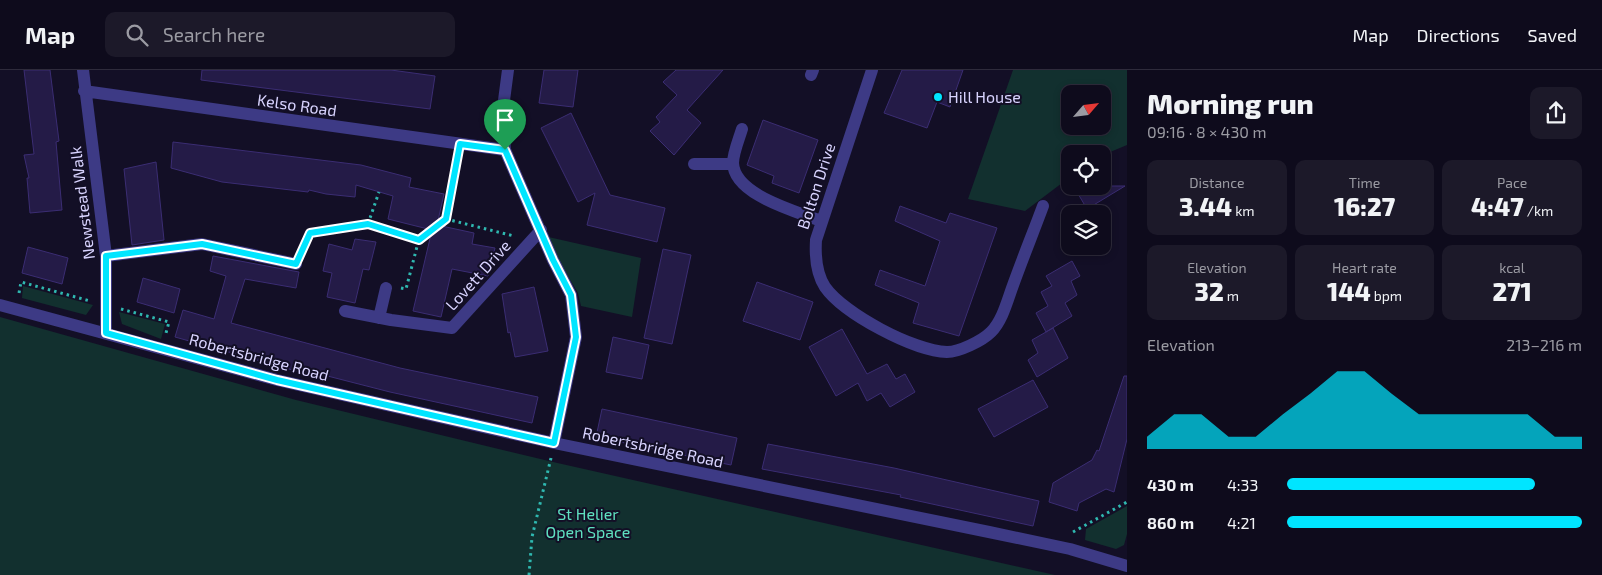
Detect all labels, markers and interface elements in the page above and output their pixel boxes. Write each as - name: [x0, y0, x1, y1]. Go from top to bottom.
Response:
- search box: [105, 12, 455, 57]
- text: Map: [25, 20, 75, 49]
- icon: search: [123, 21, 151, 49]
- text: Search here: [163, 23, 265, 46]
- text: Map: [1352, 24, 1389, 46]
- text: Directions: [1417, 24, 1500, 46]
- text: Saved: [1528, 24, 1577, 46]
- north arrow: [1061, 85, 1111, 135]
- map controls: [1061, 85, 1111, 255]
- text: Morning run: [1147, 86, 1314, 120]
- place label: Hill House: [948, 87, 1021, 106]
- button: share: [1530, 87, 1582, 139]
- street label: Kelso Road: [256, 90, 338, 119]
- marker: Hill House: [932, 91, 944, 103]
- pin: [484, 99, 526, 150]
- icon: arrive: [491, 106, 519, 134]
- text: 09:16 · 8 × 430 m: [1147, 122, 1267, 141]
- street label: Bolton Drive: [793, 140, 838, 231]
- street label: Newstead Walk: [65, 145, 98, 261]
- button: locate: [1061, 145, 1111, 195]
- text: Distance: [1189, 174, 1244, 191]
- text: Time: [1349, 174, 1380, 191]
- text: Pace: [1497, 174, 1527, 191]
- text: 3.44: [1179, 191, 1232, 221]
- text: 16:27: [1334, 191, 1395, 221]
- text: 4:47: [1471, 191, 1524, 221]
- text: km: [1232, 202, 1255, 219]
- text: /km: [1524, 202, 1553, 219]
- button: layers: [1061, 205, 1111, 255]
- street label: Lovett Drive: [441, 236, 514, 314]
- text: Elevation: [1187, 259, 1247, 276]
- text: Heart rate: [1332, 259, 1397, 276]
- text: kcal: [1499, 259, 1525, 276]
- text: 32: [1195, 276, 1224, 306]
- text: 144: [1327, 276, 1371, 306]
- text: 271: [1492, 276, 1532, 306]
- text: m: [1224, 287, 1239, 304]
- text: bpm: [1371, 287, 1402, 304]
- street label: Robertsbridge Road: [187, 329, 331, 384]
- text: Elevation: [1147, 335, 1215, 354]
- text: 213–216 m: [1506, 335, 1582, 354]
- street label: Robertsbridge Road: [581, 422, 725, 471]
- text: 430 m: [1147, 475, 1194, 494]
- text: 4:33: [1227, 475, 1258, 494]
- park label: St Helier Open Space: [546, 504, 630, 541]
- text: 860 m: [1147, 513, 1194, 532]
- text: 4:21: [1227, 513, 1256, 532]

